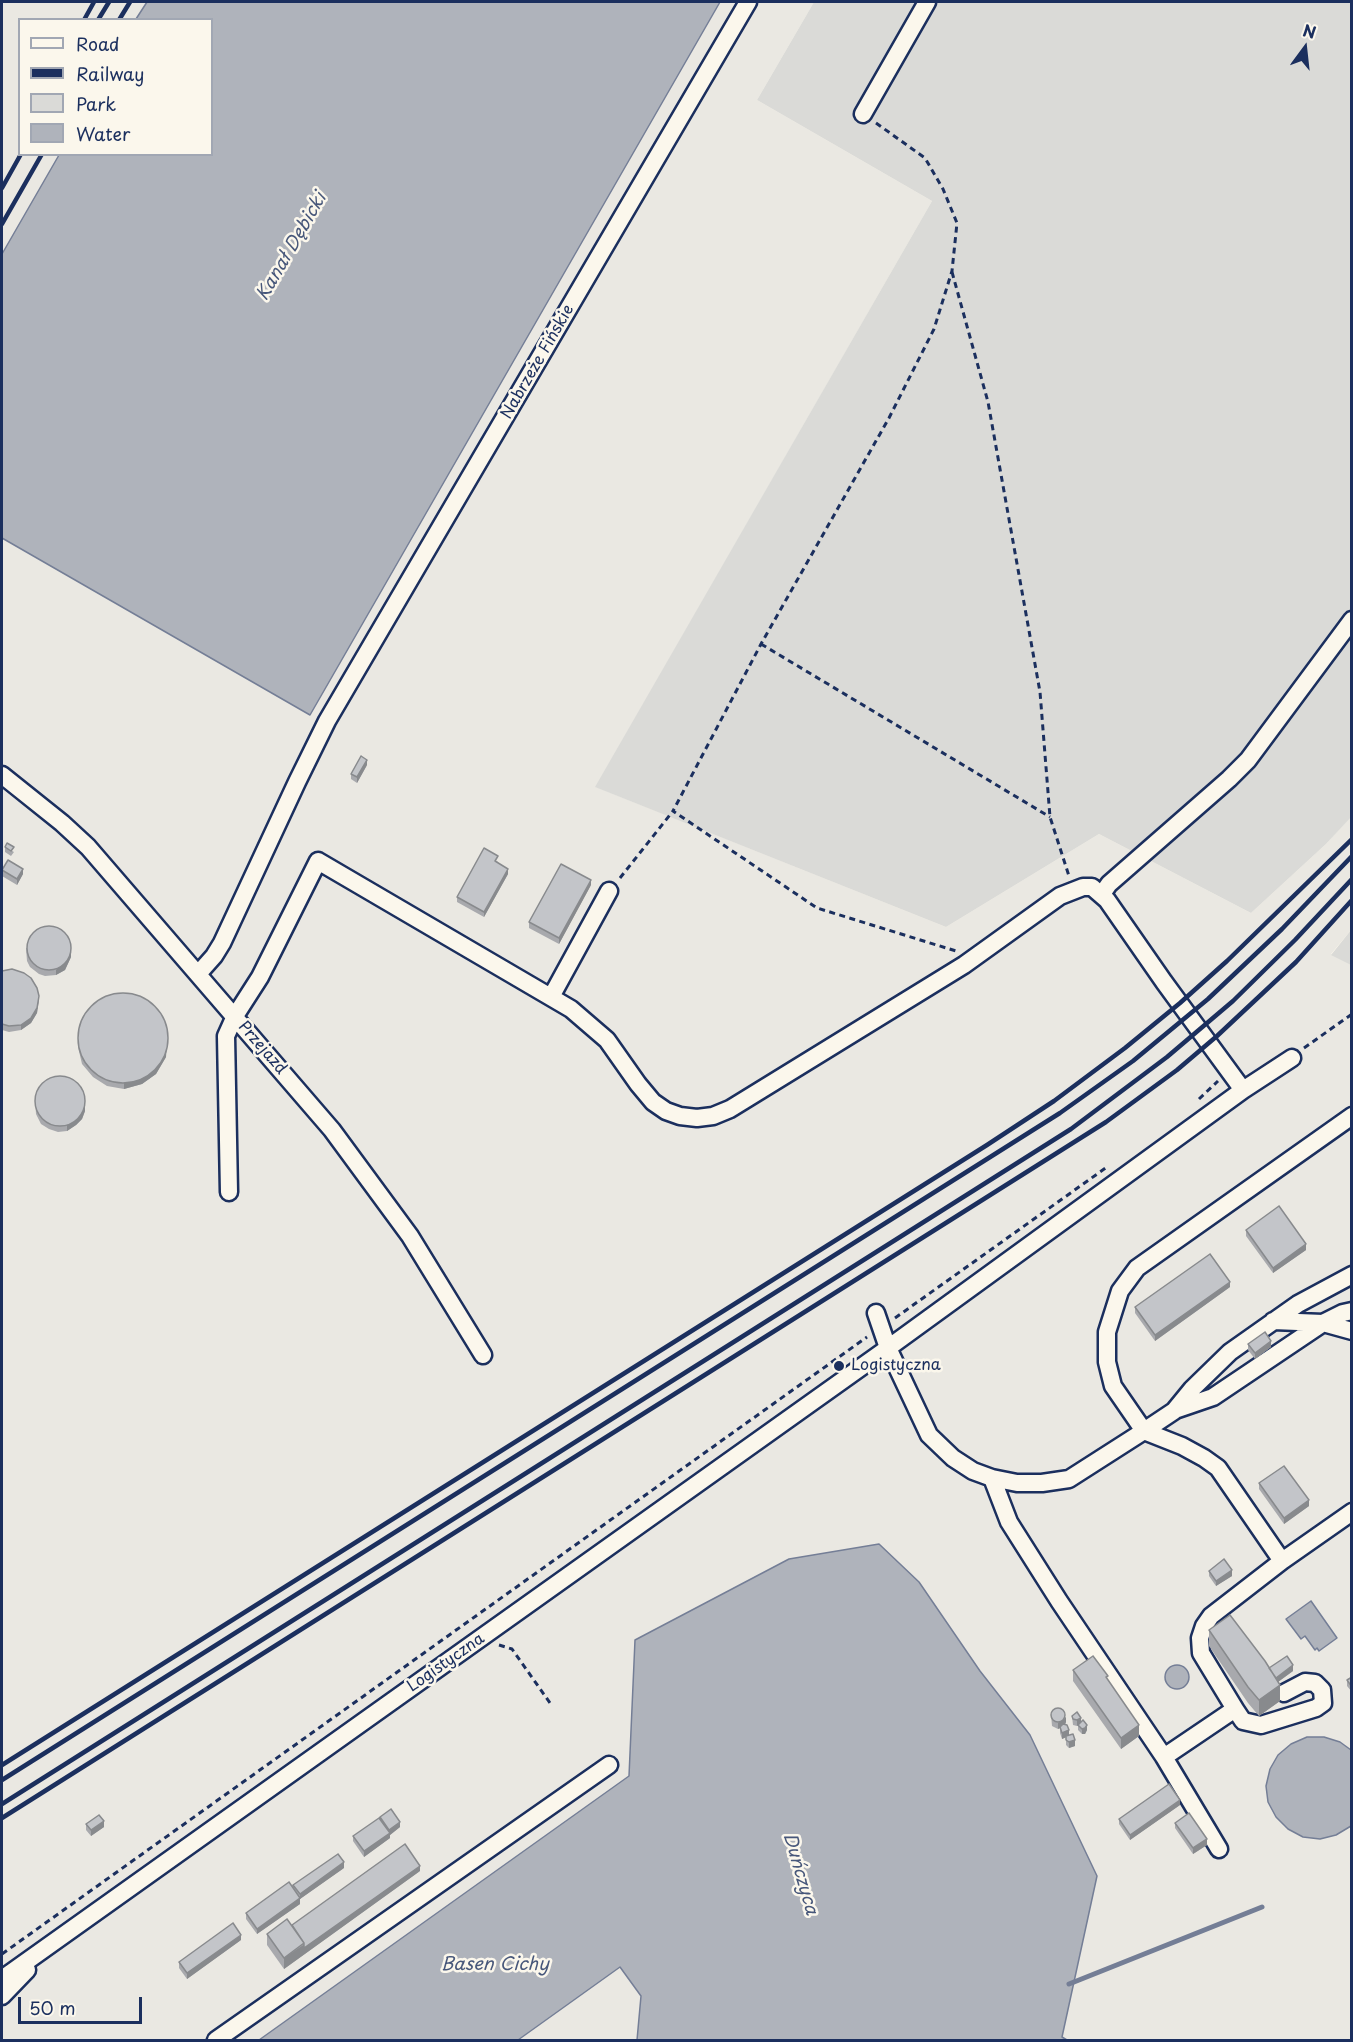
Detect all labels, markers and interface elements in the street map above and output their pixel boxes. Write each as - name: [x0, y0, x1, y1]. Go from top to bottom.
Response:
- text: N: [1300, 17, 1319, 44]
- legend: [18, 18, 213, 156]
- north arrow: [1275, 18, 1335, 78]
- text: Road: [76, 30, 120, 57]
- text: Railway: [76, 60, 144, 87]
- text: Park: [76, 90, 116, 117]
- text: Water: [76, 120, 130, 147]
- water label: Kanał Dębicki: [252, 189, 332, 305]
- street label: Nabrzeże Fińskie: [497, 301, 579, 423]
- street label: Przejazd: [234, 1018, 290, 1078]
- place label: Logistyczna: [851, 1356, 941, 1376]
- marker: Logistyczna: [832, 1359, 846, 1373]
- street label: Logistyczna: [404, 1629, 488, 1697]
- water label: Duńczyca: [778, 1831, 822, 1917]
- water label: Basen Cichy: [441, 1954, 549, 1976]
- scale bar: [21, 1985, 146, 2023]
- text: 50 m: [29, 1994, 76, 2021]

